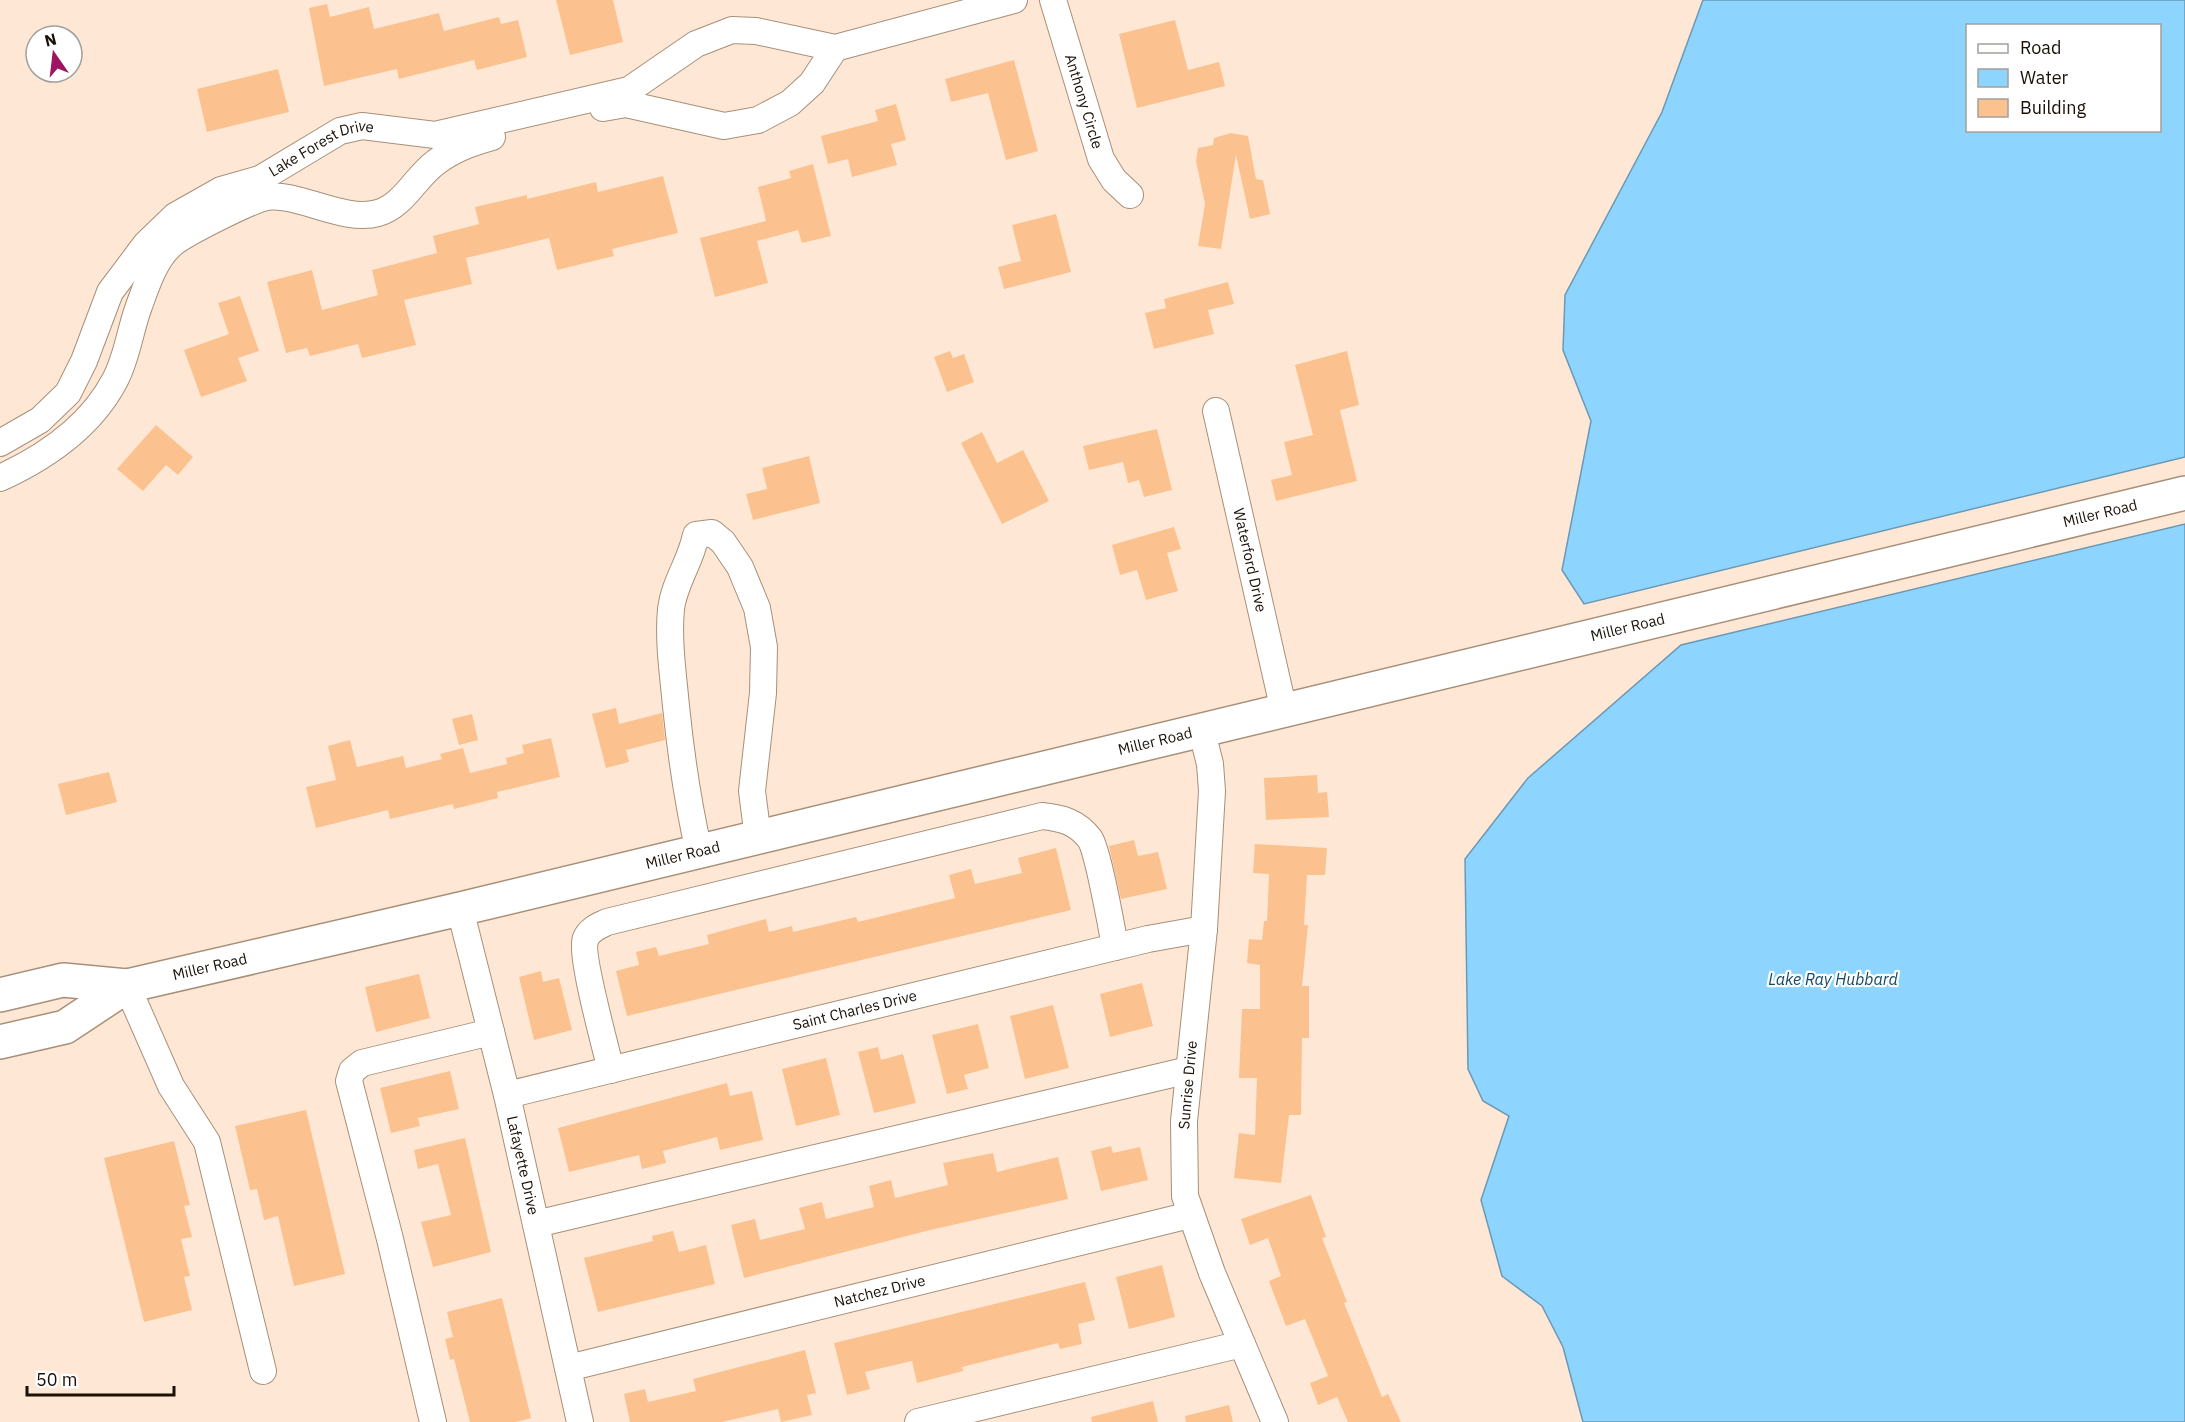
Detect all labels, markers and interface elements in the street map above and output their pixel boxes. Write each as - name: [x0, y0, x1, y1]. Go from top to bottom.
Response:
- north arrow: [24, 24, 84, 84]
- legend: [1966, 24, 2161, 132]
- text: N: [42, 28, 58, 51]
- text: Road: [2020, 36, 2061, 59]
- street label: Anthony Circle: [1061, 52, 1107, 151]
- text: Water: [2020, 66, 2069, 89]
- text: Building: [2020, 96, 2087, 119]
- street label: Lake Forest Drive: [265, 116, 375, 181]
- street label: Miller Road: [2061, 495, 2139, 531]
- street label: Waterford Drive: [1229, 506, 1271, 614]
- street label: Miller Road: [1588, 609, 1667, 645]
- street label: Miller Road: [1116, 723, 1194, 759]
- street label: Miller Road: [644, 837, 722, 873]
- street label: Miller Road: [171, 949, 249, 984]
- water label: Lake Ray Hubbard: [1768, 969, 1898, 989]
- street label: Saint Charles Drive: [791, 986, 919, 1034]
- street label: Sunrise Drive: [1174, 1040, 1201, 1130]
- street label: Lafayette Drive: [503, 1114, 543, 1217]
- street label: Natchez Drive: [832, 1270, 927, 1311]
- scale bar: [27, 1359, 174, 1397]
- text: 50 m: [36, 1368, 78, 1391]

